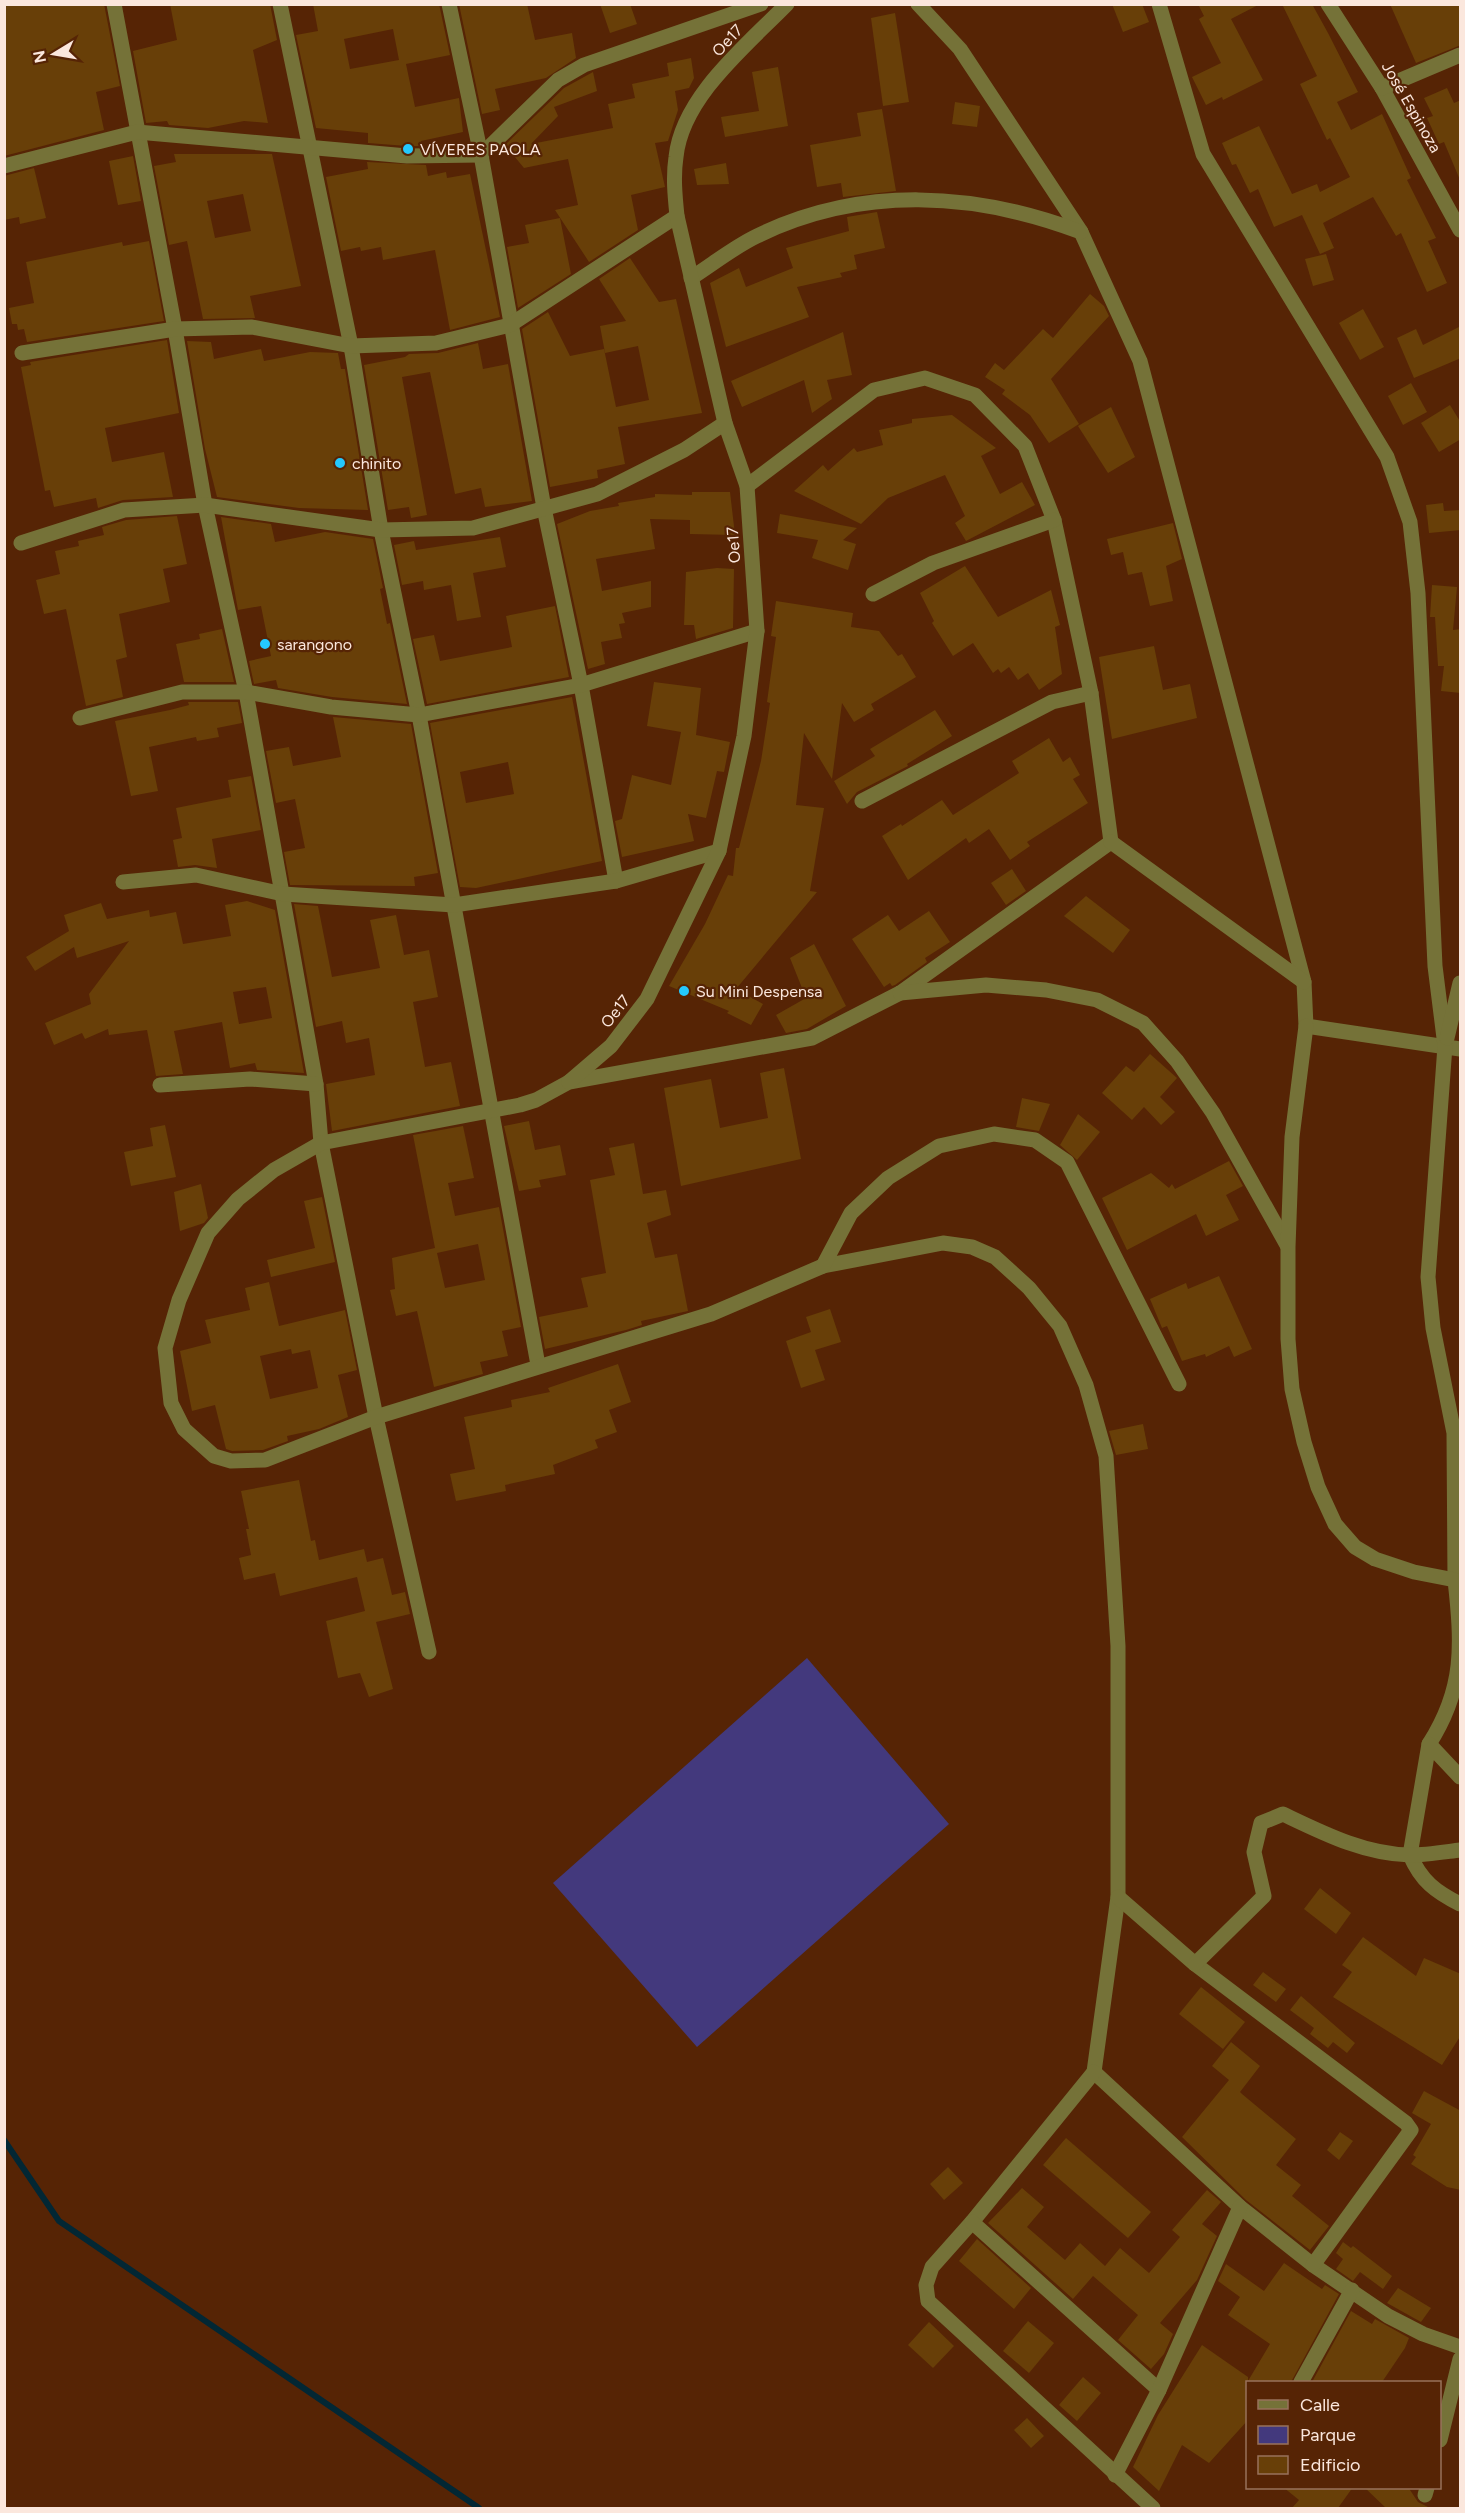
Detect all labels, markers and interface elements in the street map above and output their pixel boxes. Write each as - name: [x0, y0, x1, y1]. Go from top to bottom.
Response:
- street label: Oe17: [708, 20, 747, 60]
- north arrow: [24, 24, 84, 84]
- text: N: [29, 49, 50, 65]
- street label: José Espinoza: [1378, 58, 1445, 156]
- place label: VÍVERES PAOLA: [420, 140, 541, 159]
- marker: VÍVERES PAOLA: [401, 142, 415, 156]
- place label: chinito: [352, 454, 401, 473]
- marker: chinito: [333, 456, 347, 470]
- street label: Oe17: [723, 526, 744, 564]
- place label: sarangono: [277, 635, 352, 654]
- marker: sarangono: [258, 637, 272, 651]
- place label: Su Mini Despensa: [696, 982, 822, 1001]
- marker: Su Mini Despensa: [677, 984, 691, 998]
- street label: Oe17: [597, 991, 634, 1031]
- legend: [1246, 2381, 1441, 2489]
- text: Calle: [1300, 2394, 1340, 2416]
- text: Parque: [1300, 2424, 1356, 2446]
- text: Edificio: [1300, 2454, 1361, 2476]

